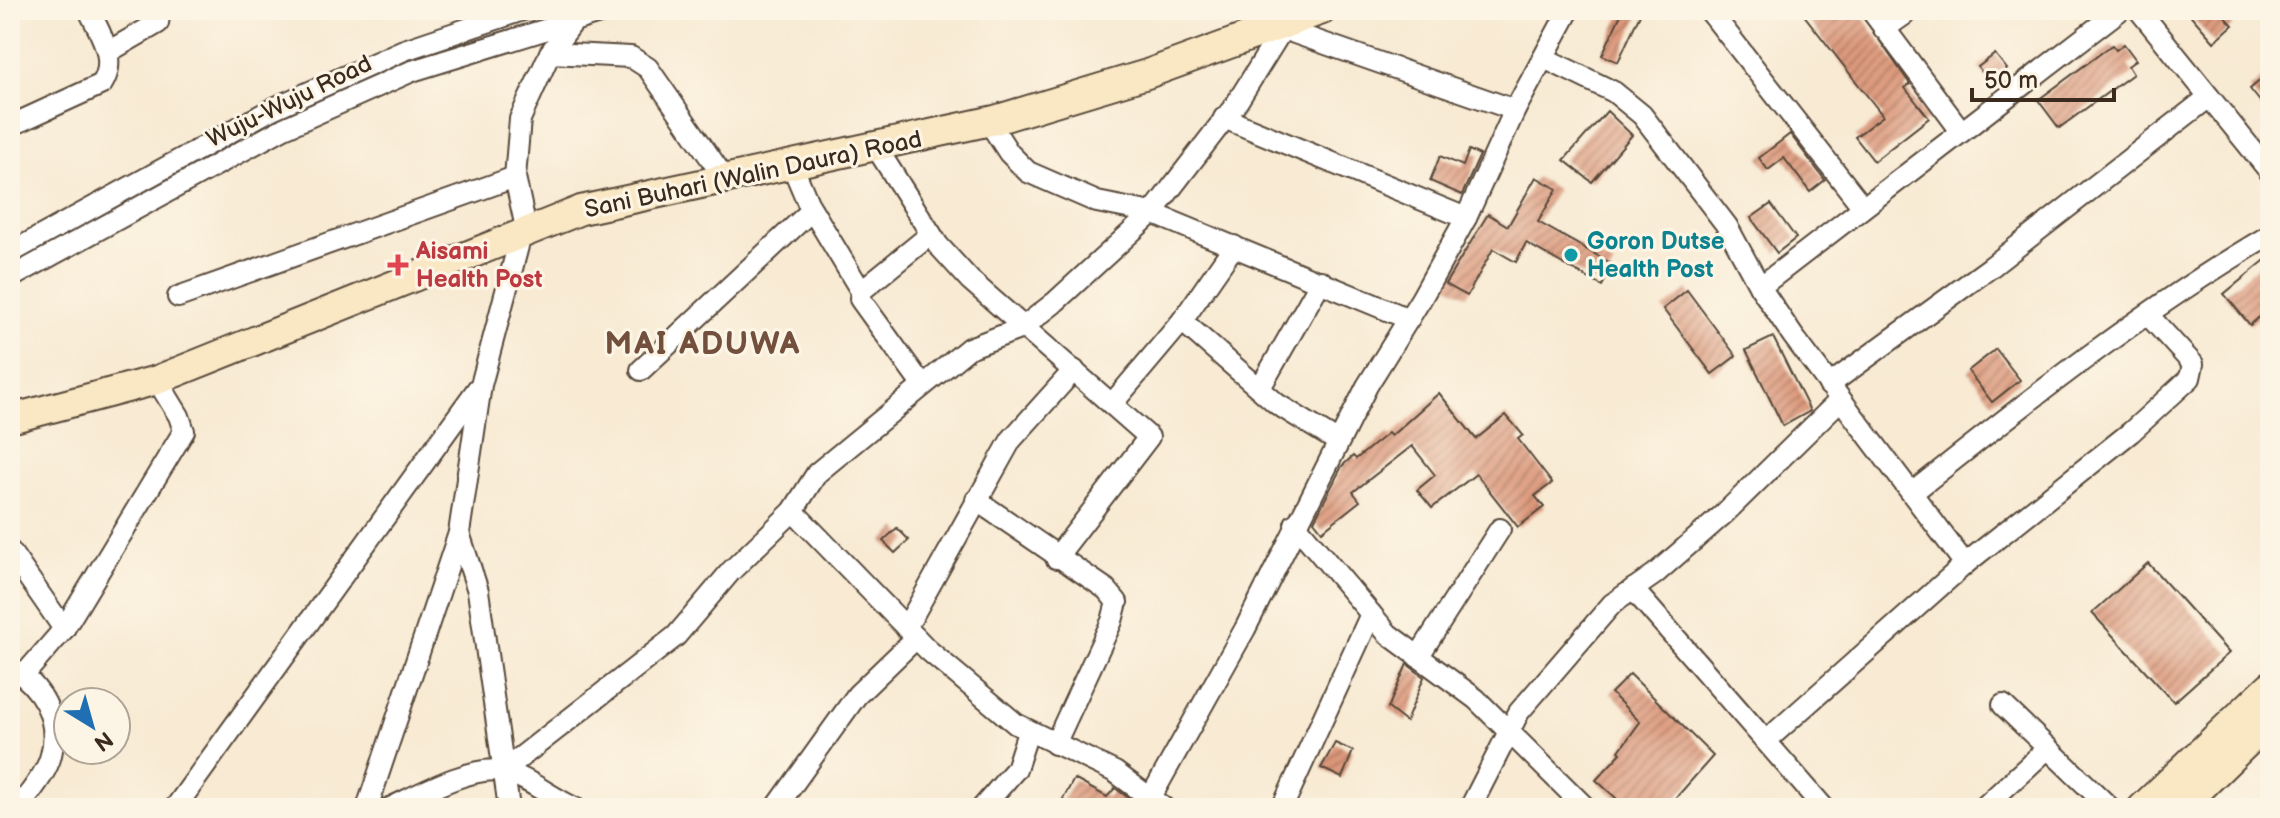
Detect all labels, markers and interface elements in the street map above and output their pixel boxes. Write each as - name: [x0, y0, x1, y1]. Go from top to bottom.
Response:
- street label: Wuju-Wuju Road: [202, 49, 376, 154]
- scale bar: [1972, 52, 2114, 102]
- text: 50 m: [1984, 66, 2038, 95]
- street label: Sani Buhari (Walin Daura) Road: [582, 125, 924, 224]
- place label: Goron Dutse Health Post: [1587, 227, 1725, 284]
- place label: Aisami Health Post: [415, 237, 542, 294]
- marker: Goron Dutse Health Post: [1562, 246, 1580, 264]
- marker: Aisami Health Post: [387, 254, 409, 276]
- district label: MAI ADUWA: [605, 325, 801, 364]
- north arrow: [52, 686, 132, 766]
- text: N: [88, 725, 118, 757]

